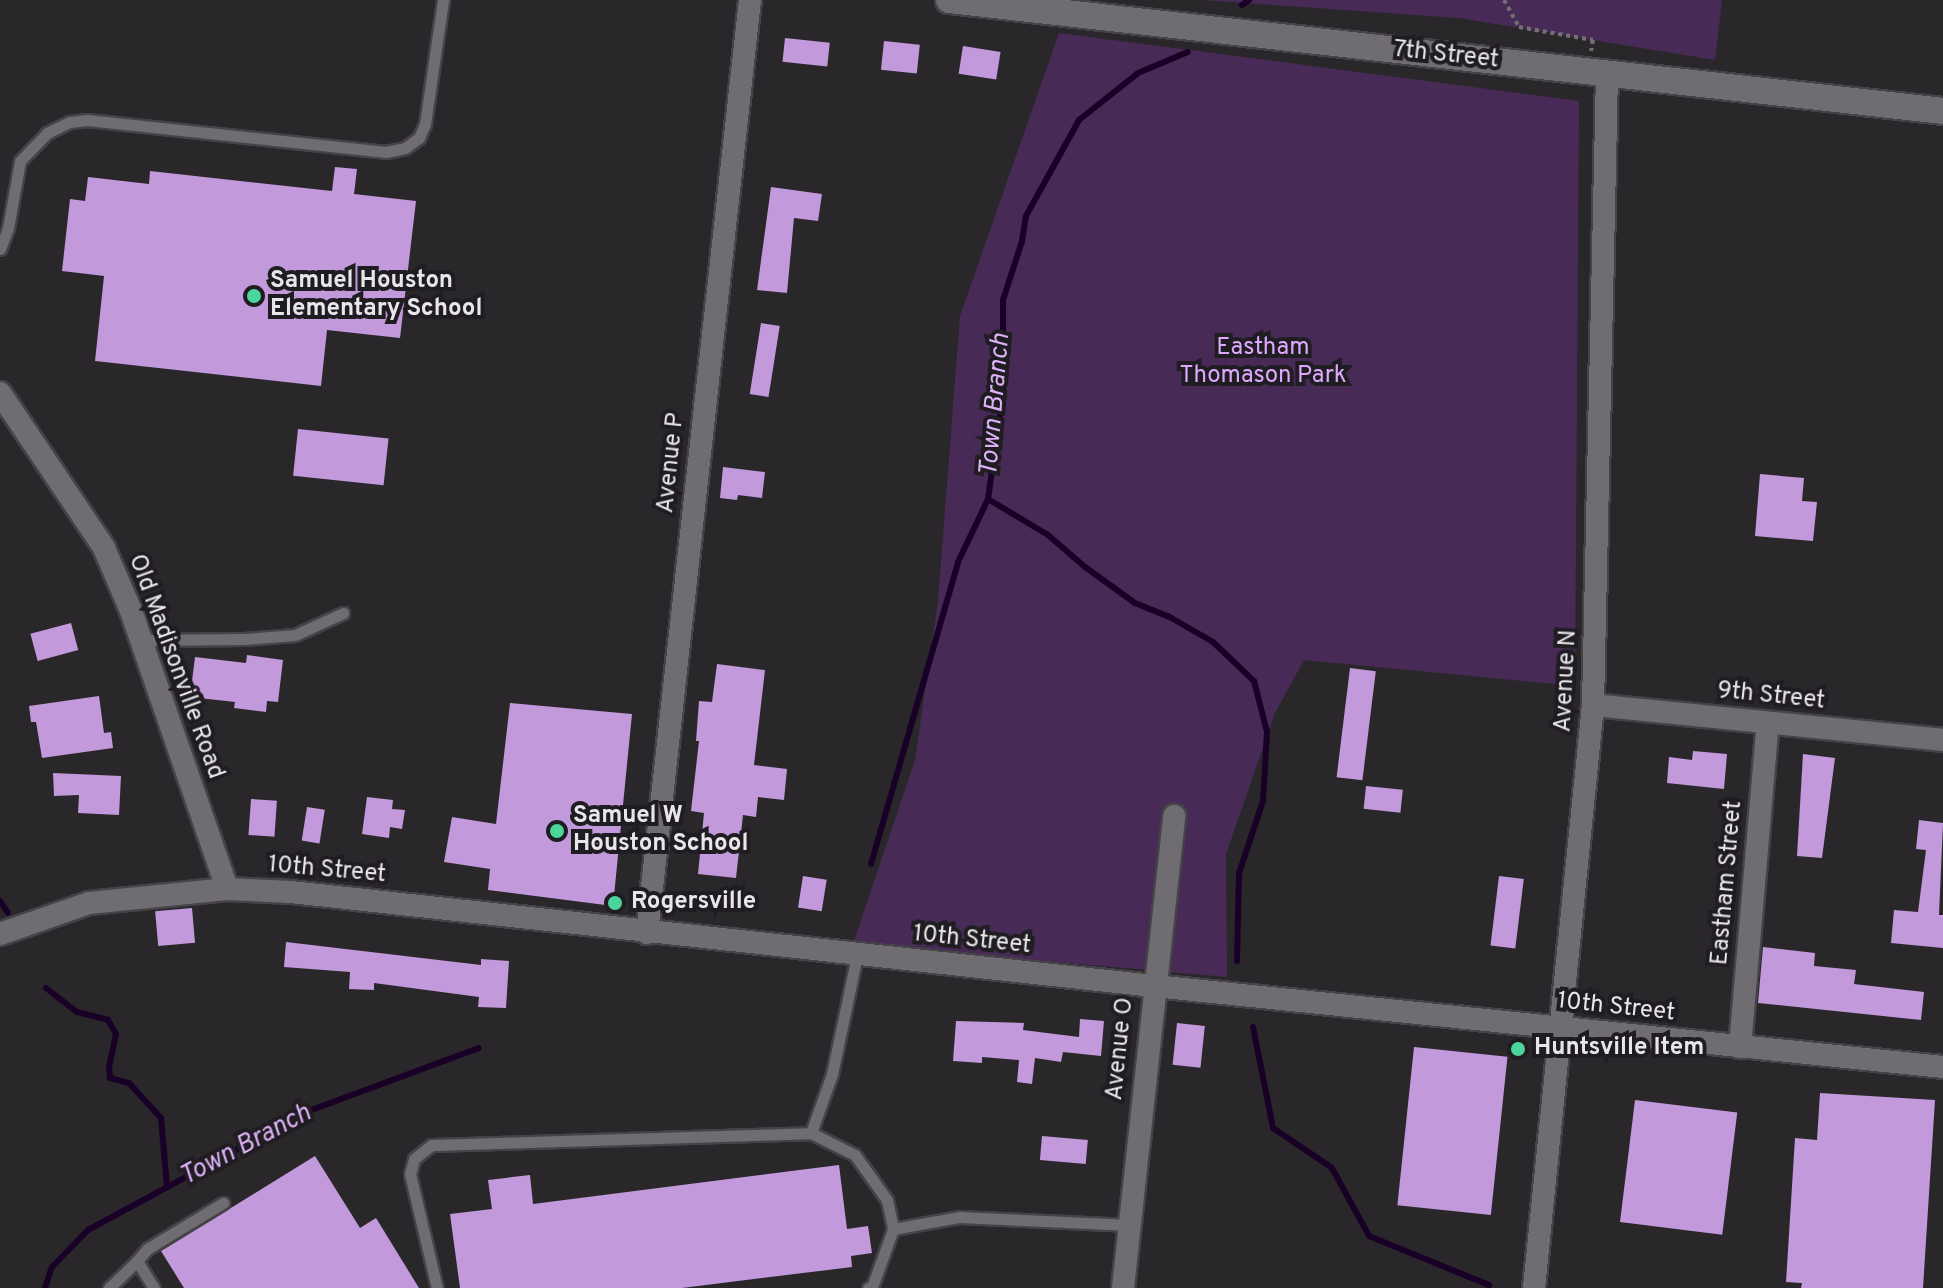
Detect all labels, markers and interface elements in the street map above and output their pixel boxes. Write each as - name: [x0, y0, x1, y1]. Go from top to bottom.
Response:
- street label: 7th Street: [1392, 36, 1500, 76]
- place label: Samuel Houston Elementary School: [270, 268, 482, 324]
- marker: Samuel Houston Elementary School: [245, 287, 263, 305]
- water label: Town Branch: [974, 332, 1018, 478]
- park label: Eastham Thomason Park: [1179, 335, 1347, 391]
- street label: Avenue P: [652, 411, 692, 515]
- street label: Old Madisonville Road: [121, 551, 229, 783]
- street label: Avenue N: [1550, 629, 1584, 733]
- street label: 9th Street: [1716, 677, 1826, 717]
- street label: Eastham Street: [1706, 800, 1750, 966]
- place label: Samuel W Houston School: [573, 803, 748, 859]
- marker: Samuel W Houston School: [548, 822, 566, 840]
- street label: 10th Street: [267, 852, 387, 890]
- place label: Rogersville: [631, 889, 756, 917]
- marker: Rogersville: [606, 894, 624, 912]
- street label: 10th Street: [912, 921, 1032, 961]
- street label: 10th Street: [1556, 988, 1676, 1028]
- street label: Avenue O: [1101, 996, 1141, 1102]
- place label: Huntsville Item: [1534, 1035, 1704, 1063]
- marker: Huntsville Item: [1509, 1040, 1527, 1058]
- water label: Town Branch: [175, 1098, 317, 1194]

